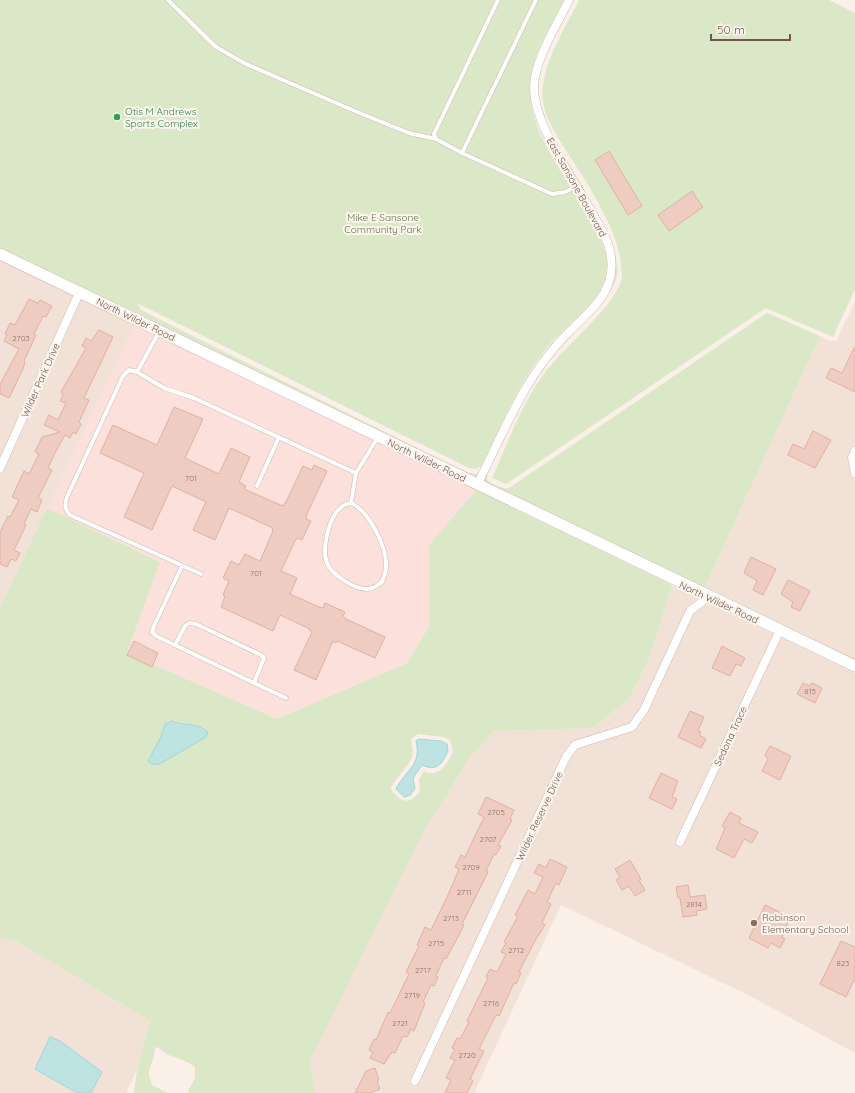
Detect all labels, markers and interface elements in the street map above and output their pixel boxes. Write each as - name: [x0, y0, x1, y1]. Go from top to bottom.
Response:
- scale bar: [711, 16, 790, 42]
- text: 50 m: [717, 22, 745, 37]
- place label: Otis M Andrews Sports Complex: [125, 105, 198, 130]
- marker: Otis M Andrews Sports Complex: [112, 112, 122, 122]
- street label: East Sansone Boulevard: [544, 135, 609, 239]
- park label: Mike E Sansone Community Park: [344, 211, 422, 236]
- street label: North Wilder Road: [94, 295, 177, 344]
- house number: 2703: [12, 333, 30, 343]
- street label: Wilder Park Drive: [18, 341, 63, 420]
- street label: North Wilder Road: [385, 436, 468, 485]
- house number: 701: [185, 473, 197, 483]
- house number: 701: [250, 568, 262, 578]
- street label: North Wilder Road: [677, 578, 761, 627]
- house number: 815: [804, 686, 816, 696]
- street label: Sedona Trace: [711, 704, 750, 768]
- street label: Wilder Reserve Drive: [513, 769, 566, 863]
- house number: 2705: [487, 807, 505, 817]
- house number: 2707: [480, 834, 496, 844]
- house number: 2709: [462, 862, 480, 872]
- house number: 2711: [457, 887, 471, 897]
- house number: 2814: [686, 899, 702, 909]
- place label: Robinson Elementary School: [762, 911, 849, 936]
- house number: 2713: [443, 913, 459, 923]
- marker: Robinson Elementary School: [749, 918, 759, 928]
- house number: 2715: [428, 938, 444, 948]
- house number: 2712: [508, 945, 525, 955]
- house number: 823: [837, 958, 849, 968]
- house number: 2717: [415, 965, 431, 975]
- house number: 2719: [404, 990, 421, 1000]
- house number: 2716: [483, 998, 500, 1008]
- house number: 2721: [392, 1018, 408, 1028]
- house number: 2720: [458, 1050, 476, 1060]

